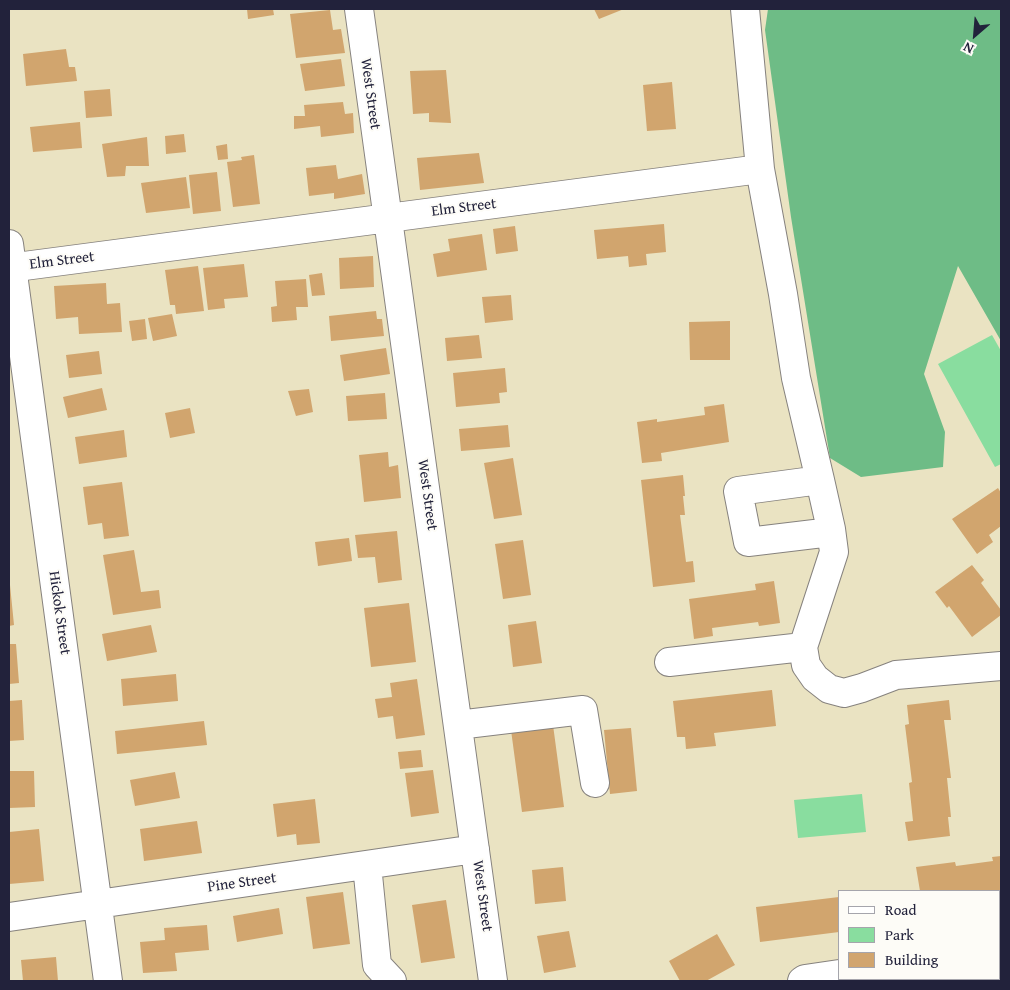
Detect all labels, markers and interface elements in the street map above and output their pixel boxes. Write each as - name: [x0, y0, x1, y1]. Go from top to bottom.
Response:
- north arrow: [950, 10, 1000, 60]
- text: N: [959, 37, 977, 59]
- street label: West Street: [356, 57, 384, 131]
- street label: Elm Street: [430, 195, 498, 221]
- street label: Elm Street: [28, 248, 96, 274]
- street label: West Street: [413, 458, 441, 532]
- street label: Hickok Street: [44, 570, 74, 656]
- street label: West Street: [468, 859, 496, 933]
- street label: Pine Street: [207, 869, 277, 897]
- legend: [838, 890, 1000, 980]
- text: Road: [885, 899, 916, 920]
- text: Park: [885, 924, 914, 945]
- text: Building: [885, 949, 938, 970]

